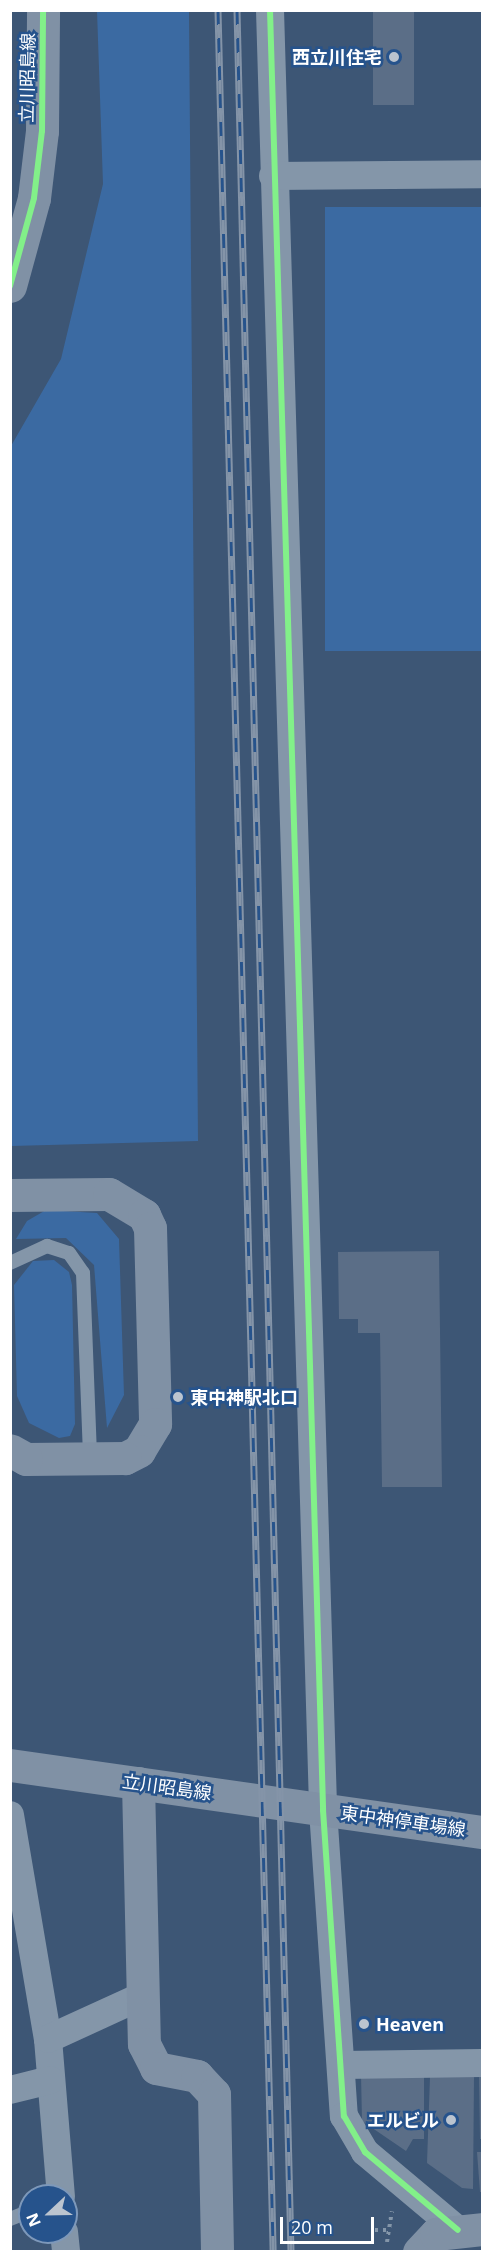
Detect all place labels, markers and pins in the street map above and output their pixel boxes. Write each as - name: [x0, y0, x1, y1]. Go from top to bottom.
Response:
- place label: 西立川住宅: [292, 46, 382, 68]
- marker: 西立川住宅: [387, 50, 401, 64]
- place label: 東中神駅北口: [190, 1386, 298, 1408]
- marker: 東中神駅北口: [171, 1390, 185, 1404]
- place label: Heaven: [376, 2013, 444, 2035]
- marker: Heaven: [357, 2017, 371, 2031]
- place label: エルビル: [367, 2109, 439, 2131]
- marker: エルビル: [444, 2113, 458, 2127]

